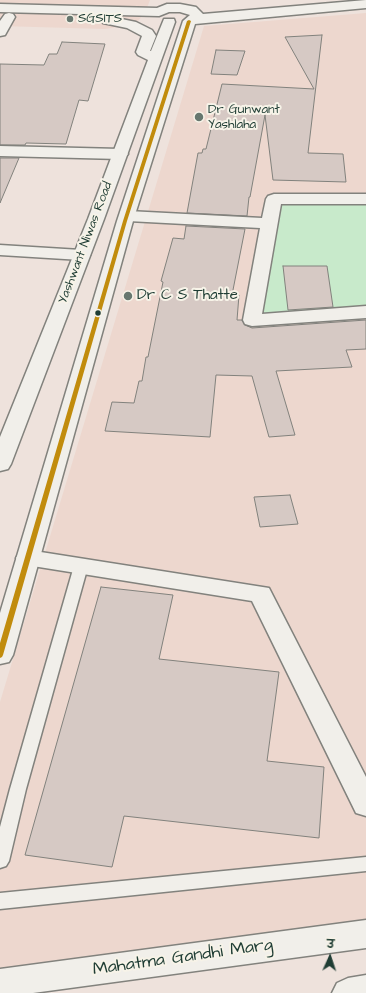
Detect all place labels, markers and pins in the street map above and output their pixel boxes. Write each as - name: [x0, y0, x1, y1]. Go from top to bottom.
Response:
- place label: SGSITS: [78, 11, 122, 27]
- marker: SGSITS: [65, 14, 75, 24]
- place label: Dr Gunwant Yashlaha: [208, 102, 280, 133]
- marker: Dr Gunwant Yashlaha: [193, 111, 205, 123]
- place label: Dr C S Thatte: [137, 287, 238, 305]
- marker: Dr C S Thatte: [122, 290, 134, 302]
- unlabelled marker: [93, 308, 103, 318]

